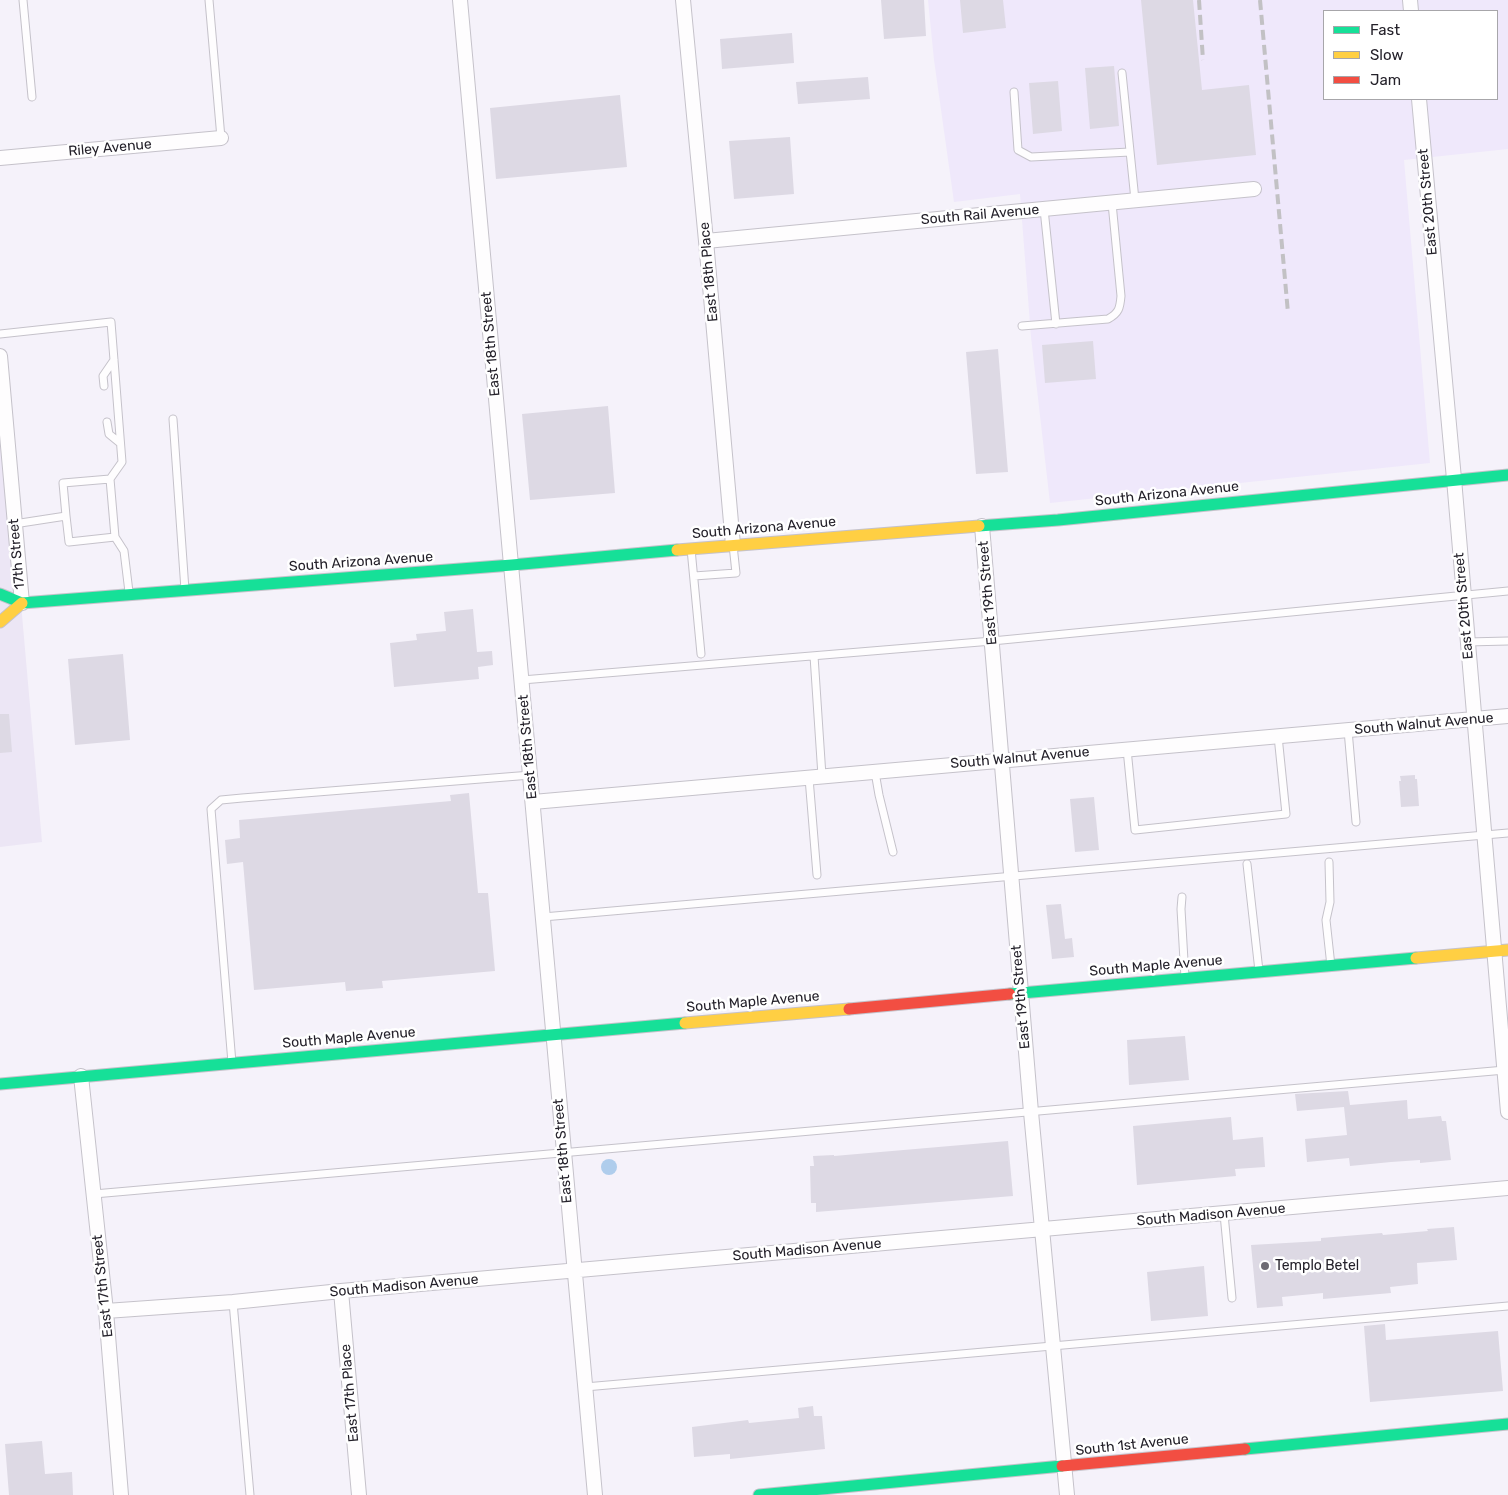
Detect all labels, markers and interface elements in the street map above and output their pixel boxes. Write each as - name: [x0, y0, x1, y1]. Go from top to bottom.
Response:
- legend: [1323, 10, 1498, 100]
- text: Fast: [1370, 21, 1400, 39]
- text: Slow: [1370, 46, 1403, 64]
- text: Jam: [1370, 71, 1401, 89]
- street label: Riley Avenue: [68, 136, 152, 160]
- street label: East 20th Street: [1415, 148, 1441, 256]
- street label: South Rail Avenue: [920, 201, 1040, 229]
- street label: East 18th Place: [696, 221, 722, 323]
- street label: East 18th Street: [478, 291, 504, 397]
- street label: South Arizona Avenue: [1094, 478, 1240, 510]
- street label: South Arizona Avenue: [691, 513, 837, 543]
- street label: 17th Street: [6, 518, 28, 590]
- street label: East 19th Street: [975, 540, 1001, 646]
- street label: South Arizona Avenue: [288, 549, 434, 575]
- street label: East 20th Street: [1451, 552, 1477, 660]
- street label: East 18th Street: [515, 694, 541, 800]
- street label: South Walnut Avenue: [1354, 710, 1494, 738]
- street label: South Walnut Avenue: [950, 744, 1090, 772]
- street label: East 19th Street: [1008, 944, 1034, 1050]
- street label: South Maple Avenue: [1089, 952, 1223, 980]
- street label: South Maple Avenue: [686, 988, 820, 1016]
- street label: South Maple Avenue: [282, 1024, 416, 1052]
- street label: East 18th Street: [550, 1098, 576, 1204]
- street label: South Madison Avenue: [1136, 1200, 1286, 1230]
- street label: East 17th Street: [89, 1234, 117, 1338]
- street label: South Madison Avenue: [732, 1235, 882, 1265]
- place label: Templo Betel: [1275, 1258, 1359, 1274]
- marker: Templo Betel: [1259, 1260, 1271, 1272]
- street label: South Madison Avenue: [329, 1271, 479, 1301]
- street label: East 17th Place: [337, 1343, 363, 1443]
- street label: South 1st Avenue: [1075, 1431, 1189, 1459]

